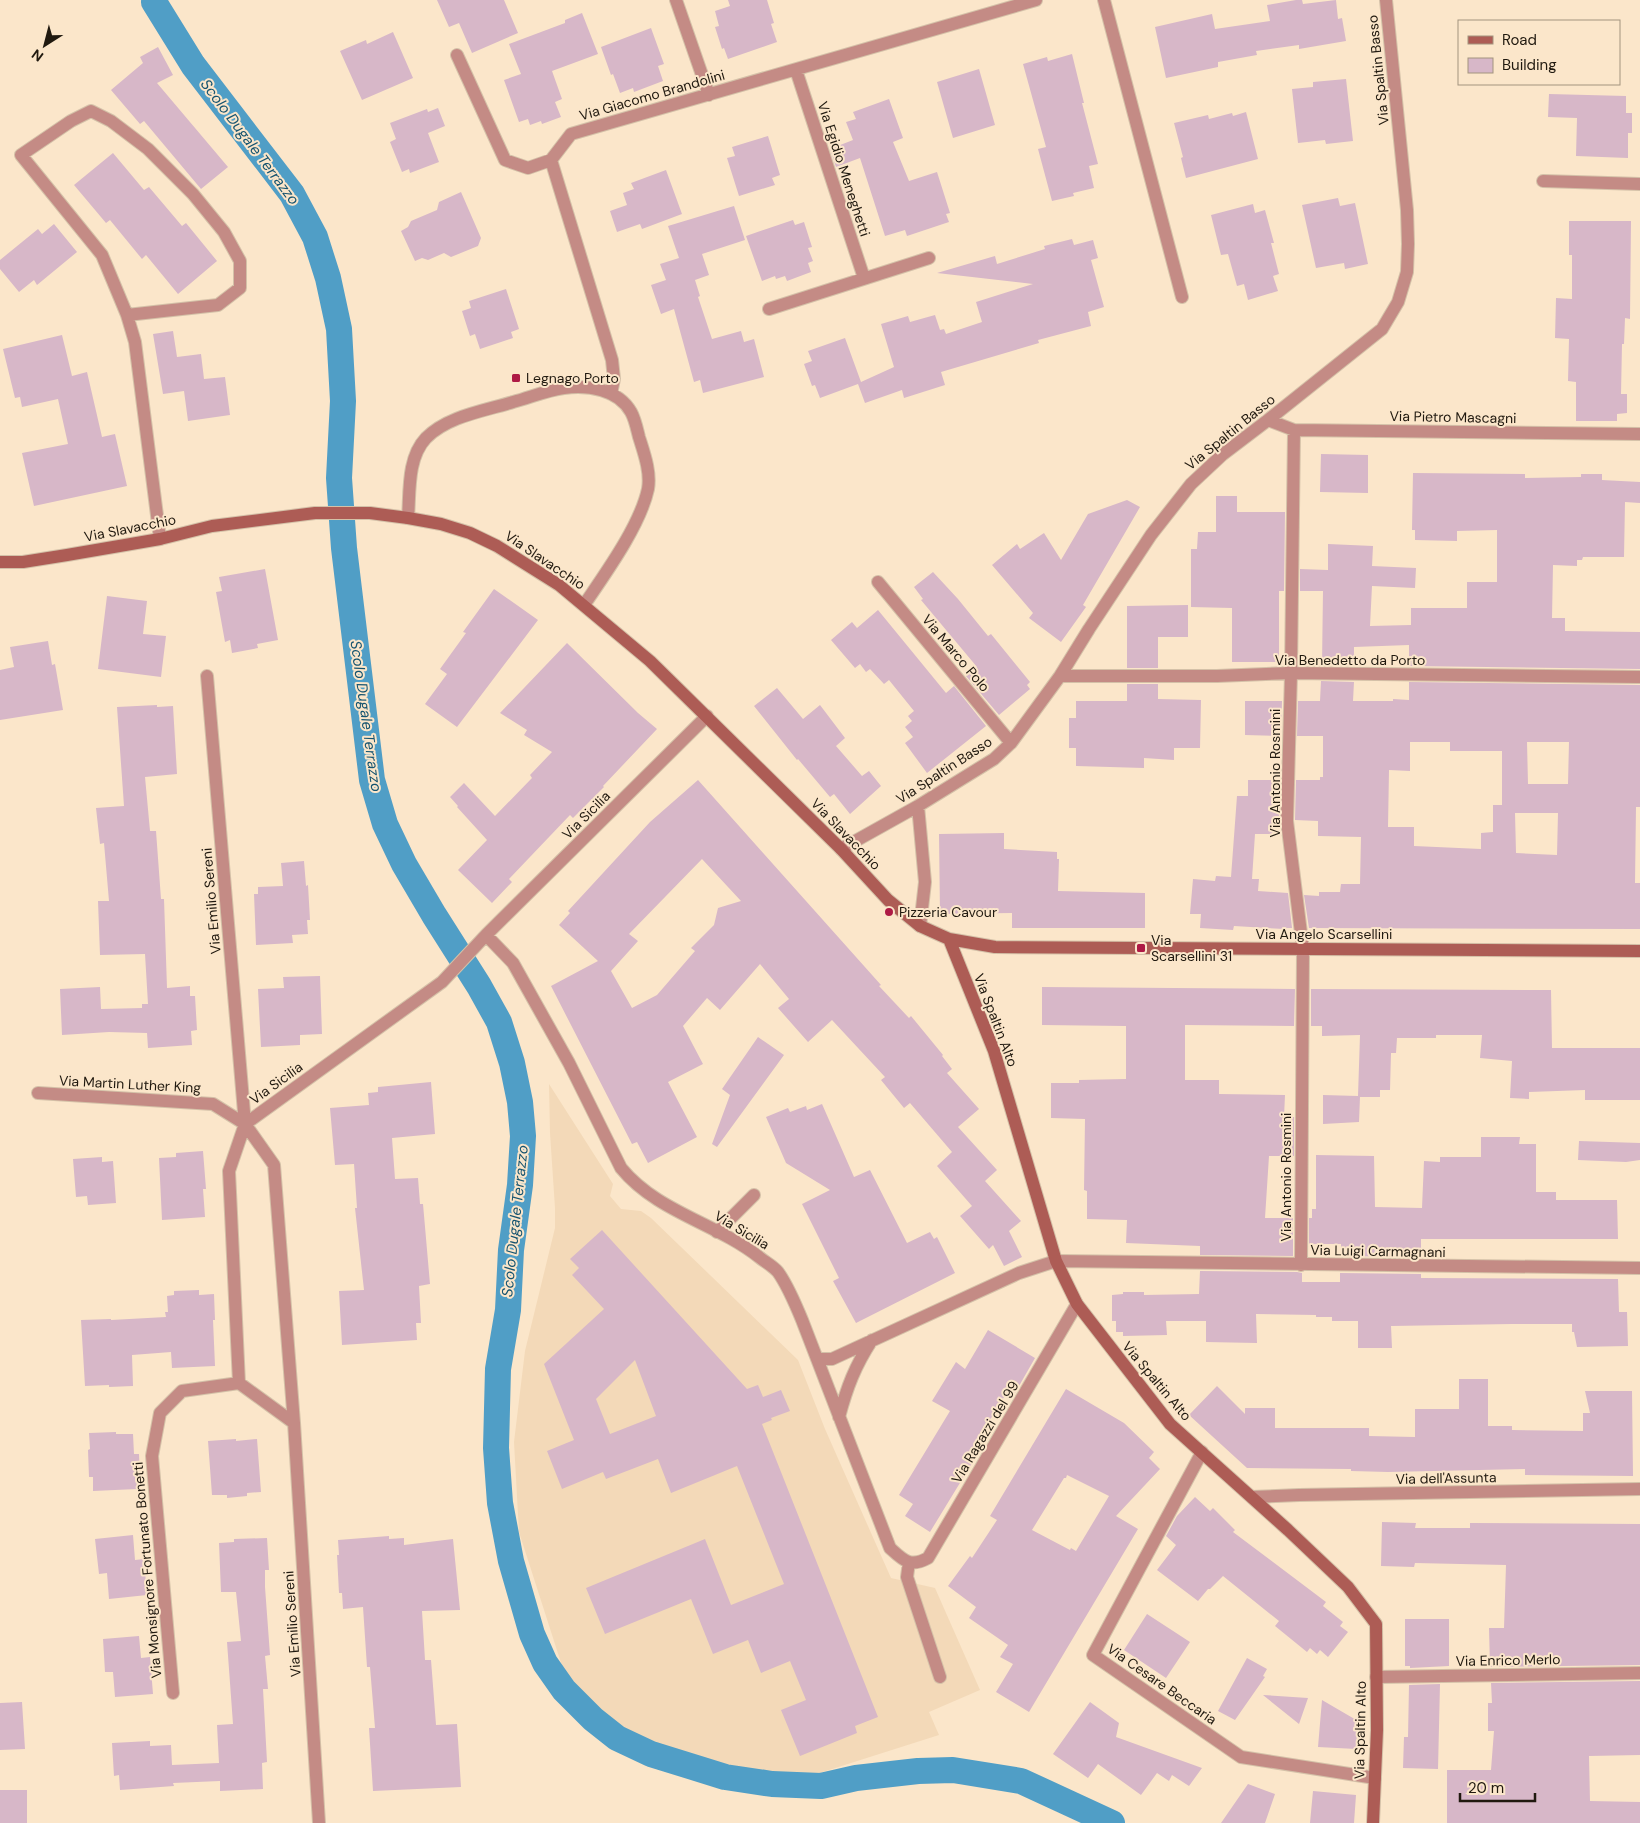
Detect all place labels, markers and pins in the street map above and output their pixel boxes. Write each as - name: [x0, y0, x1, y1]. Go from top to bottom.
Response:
- place label: Legnago Porto: [526, 369, 619, 387]
- marker: Legnago Porto: [510, 372, 522, 384]
- place label: Pizzeria Cavour: [899, 903, 997, 921]
- marker: Pizzeria Cavour: [883, 906, 895, 918]
- place label: Via Scarsellini 31: [1151, 931, 1232, 965]
- marker: Via Scarsellini 31: [1135, 942, 1147, 954]

